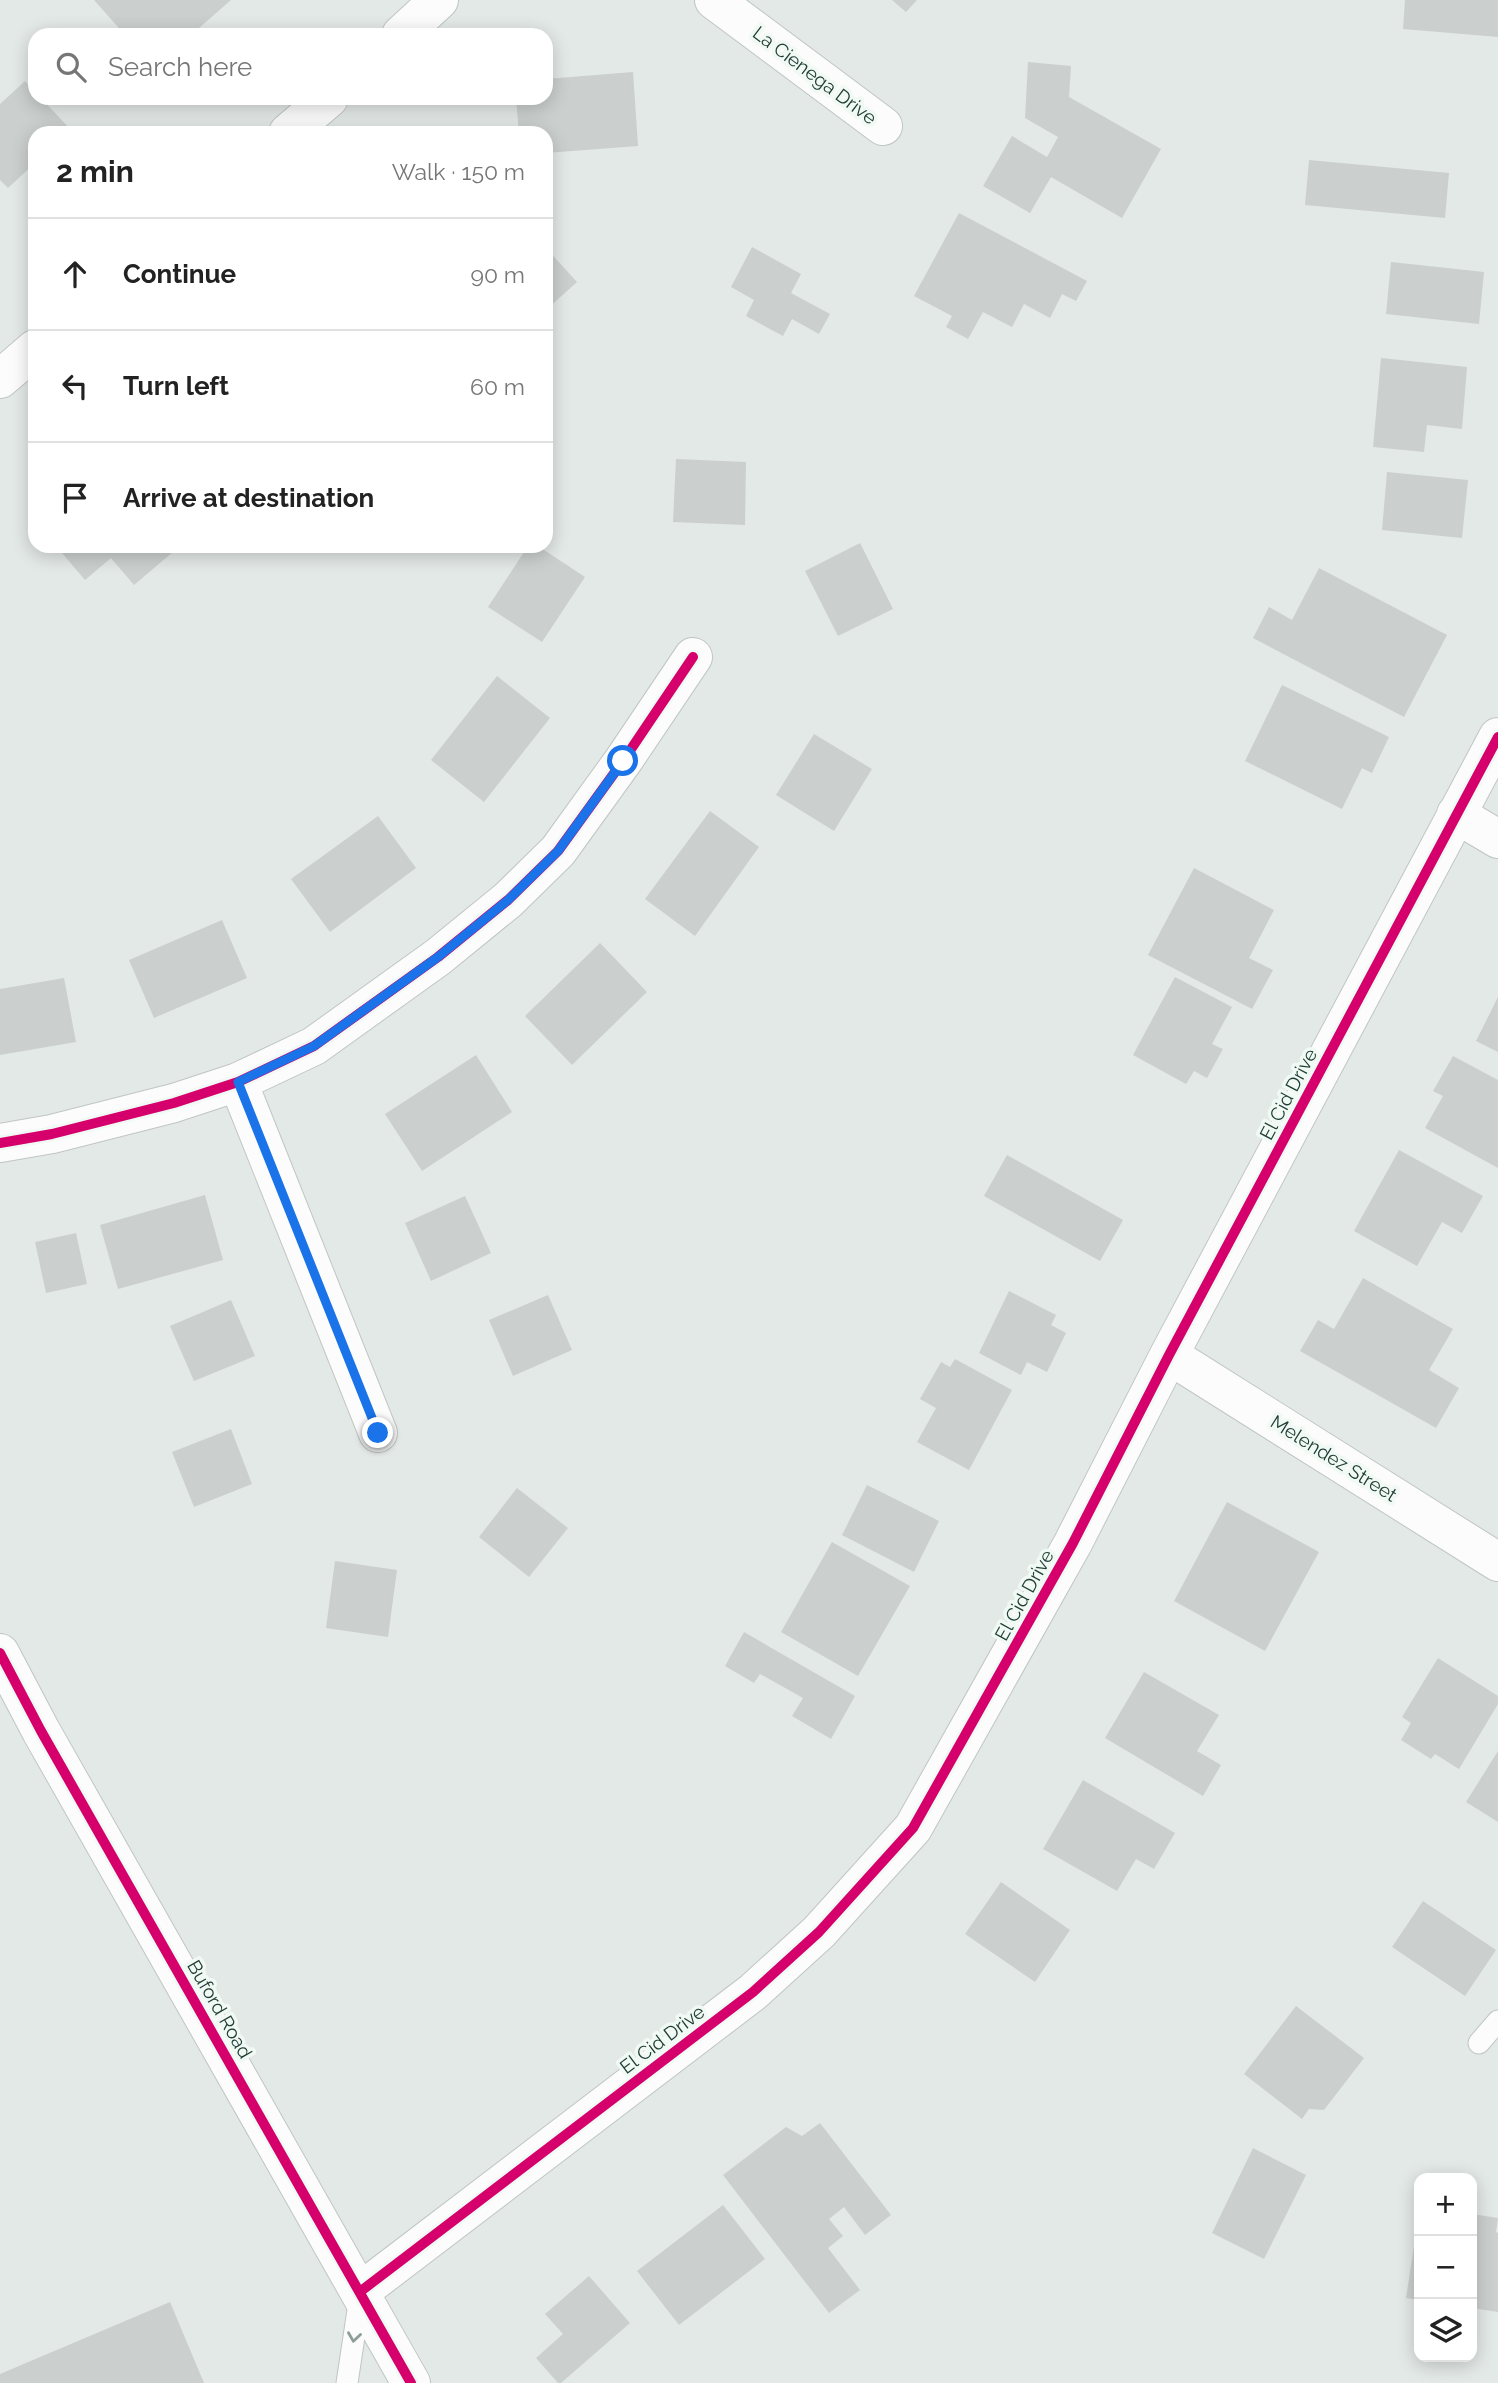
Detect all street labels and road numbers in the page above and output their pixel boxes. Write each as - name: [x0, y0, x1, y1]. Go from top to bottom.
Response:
- street label: La Cienega Drive: [749, 21, 881, 129]
- street label: El Cid Drive: [1255, 1045, 1321, 1143]
- street label: Melendez Street: [1267, 1410, 1402, 1506]
- street label: El Cid Drive: [990, 1546, 1058, 1644]
- street label: Buford Road: [183, 1956, 257, 2062]
- street label: El Cid Drive: [615, 2000, 709, 2078]

